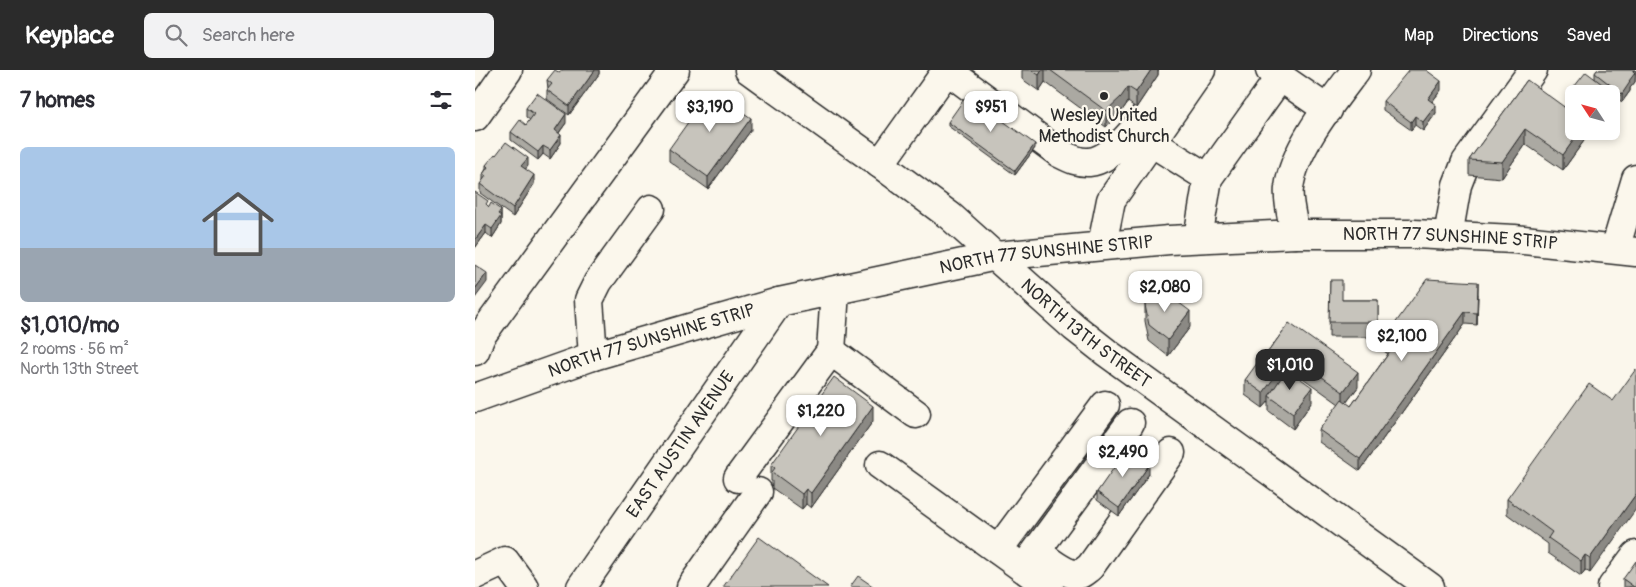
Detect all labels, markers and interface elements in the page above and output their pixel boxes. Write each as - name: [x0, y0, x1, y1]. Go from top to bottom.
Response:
- search box: [144, 13, 494, 58]
- text: Keyplace: [25, 21, 114, 50]
- icon: search: [162, 21, 190, 49]
- text: Search here: [202, 23, 295, 47]
- text: Map: [1404, 24, 1434, 47]
- text: Directions: [1462, 24, 1538, 47]
- text: Saved: [1566, 24, 1611, 47]
- north arrow: [1565, 85, 1620, 140]
- map controls: [1565, 85, 1620, 140]
- icon: filters: [427, 86, 455, 114]
- text: 7 homes: [20, 87, 95, 114]
- pin: $3,190: [669, 90, 751, 133]
- pin: $951: [961, 90, 1021, 133]
- marker: Wesley United Methodist Church: [1098, 90, 1110, 102]
- text: $3,190: [686, 97, 734, 117]
- text: $951: [975, 97, 1007, 117]
- place label: Wesley United Methodist Church: [1038, 104, 1170, 148]
- icon: home: [193, 179, 283, 269]
- street label: NORTH 77 SUNSHINE STRIP: [1343, 222, 1559, 255]
- street label: NORTH 77 SUNSHINE STRIP: [937, 230, 1154, 279]
- pin: $2,080: [1124, 270, 1206, 313]
- street label: NORTH 13TH STREET: [1016, 273, 1156, 393]
- text: $2,080: [1139, 277, 1191, 297]
- street label: NORTH 77 SUNSHINE STRIP: [545, 298, 758, 383]
- text: $1,010/mo: [20, 312, 119, 339]
- pin: $2,100: [1361, 320, 1443, 362]
- text: $2,100: [1377, 326, 1427, 346]
- text: 2 rooms · 56 m²: [20, 339, 129, 359]
- pin: $1,010: [1249, 348, 1331, 391]
- text: $1,010: [1266, 355, 1314, 375]
- text: North 13th Street: [20, 359, 139, 379]
- street label: EAST AUSTIN AVENUE: [621, 366, 739, 522]
- pin: $1,220: [780, 394, 862, 437]
- text: $1,220: [797, 401, 845, 421]
- pin: $2,490: [1082, 436, 1164, 478]
- text: $2,490: [1098, 442, 1148, 462]

